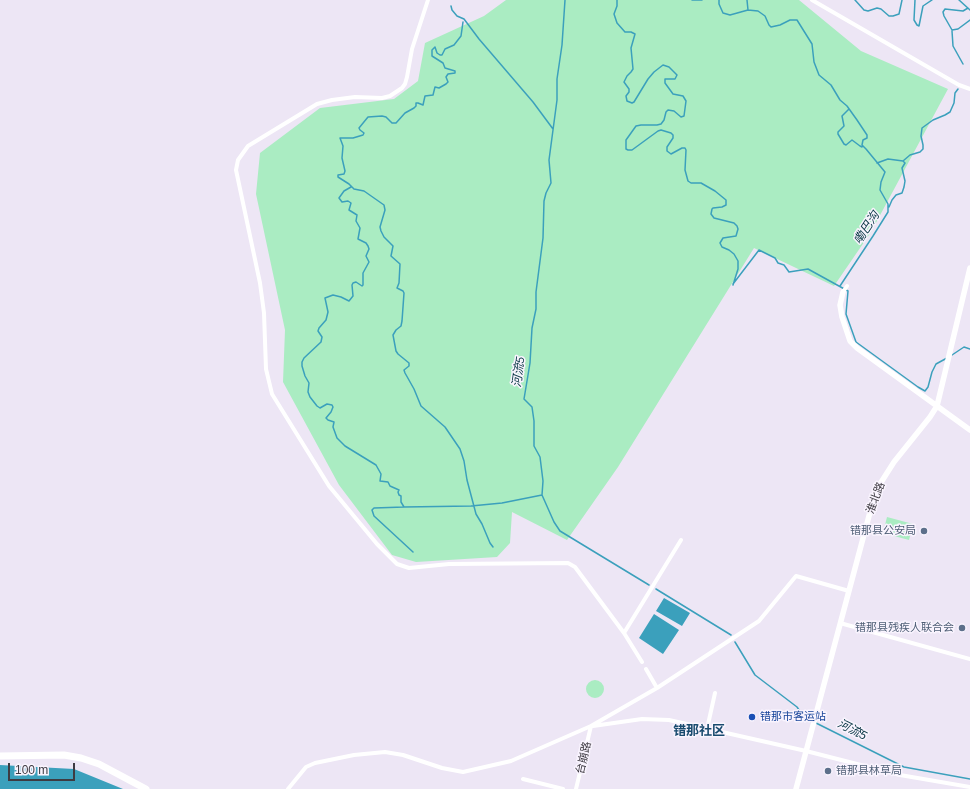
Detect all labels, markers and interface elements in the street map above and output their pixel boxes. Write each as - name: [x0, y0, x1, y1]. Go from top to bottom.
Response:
- water label: 嘞巴沟: [851, 209, 883, 247]
- water label: 河流5: [510, 356, 528, 388]
- street label: 淮北路: [864, 480, 888, 516]
- place label: 错那县公安局: [850, 524, 916, 538]
- marker: 错那县公安局: [919, 526, 929, 536]
- place label: 错那县残疾人联合会: [855, 621, 954, 635]
- marker: 错那县残疾人联合会: [957, 623, 967, 633]
- place label: 错那市客运站: [760, 710, 826, 724]
- marker: 错那市客运站: [747, 712, 757, 722]
- water label: 河流5: [835, 717, 869, 743]
- district label: 错那社区: [673, 723, 725, 739]
- street label: 台崩路: [574, 740, 594, 776]
- scale bar: [10, 755, 77, 781]
- text: 100 m: [15, 763, 48, 777]
- place label: 错那县林草局: [836, 764, 902, 778]
- marker: 错那县林草局: [823, 766, 833, 776]

